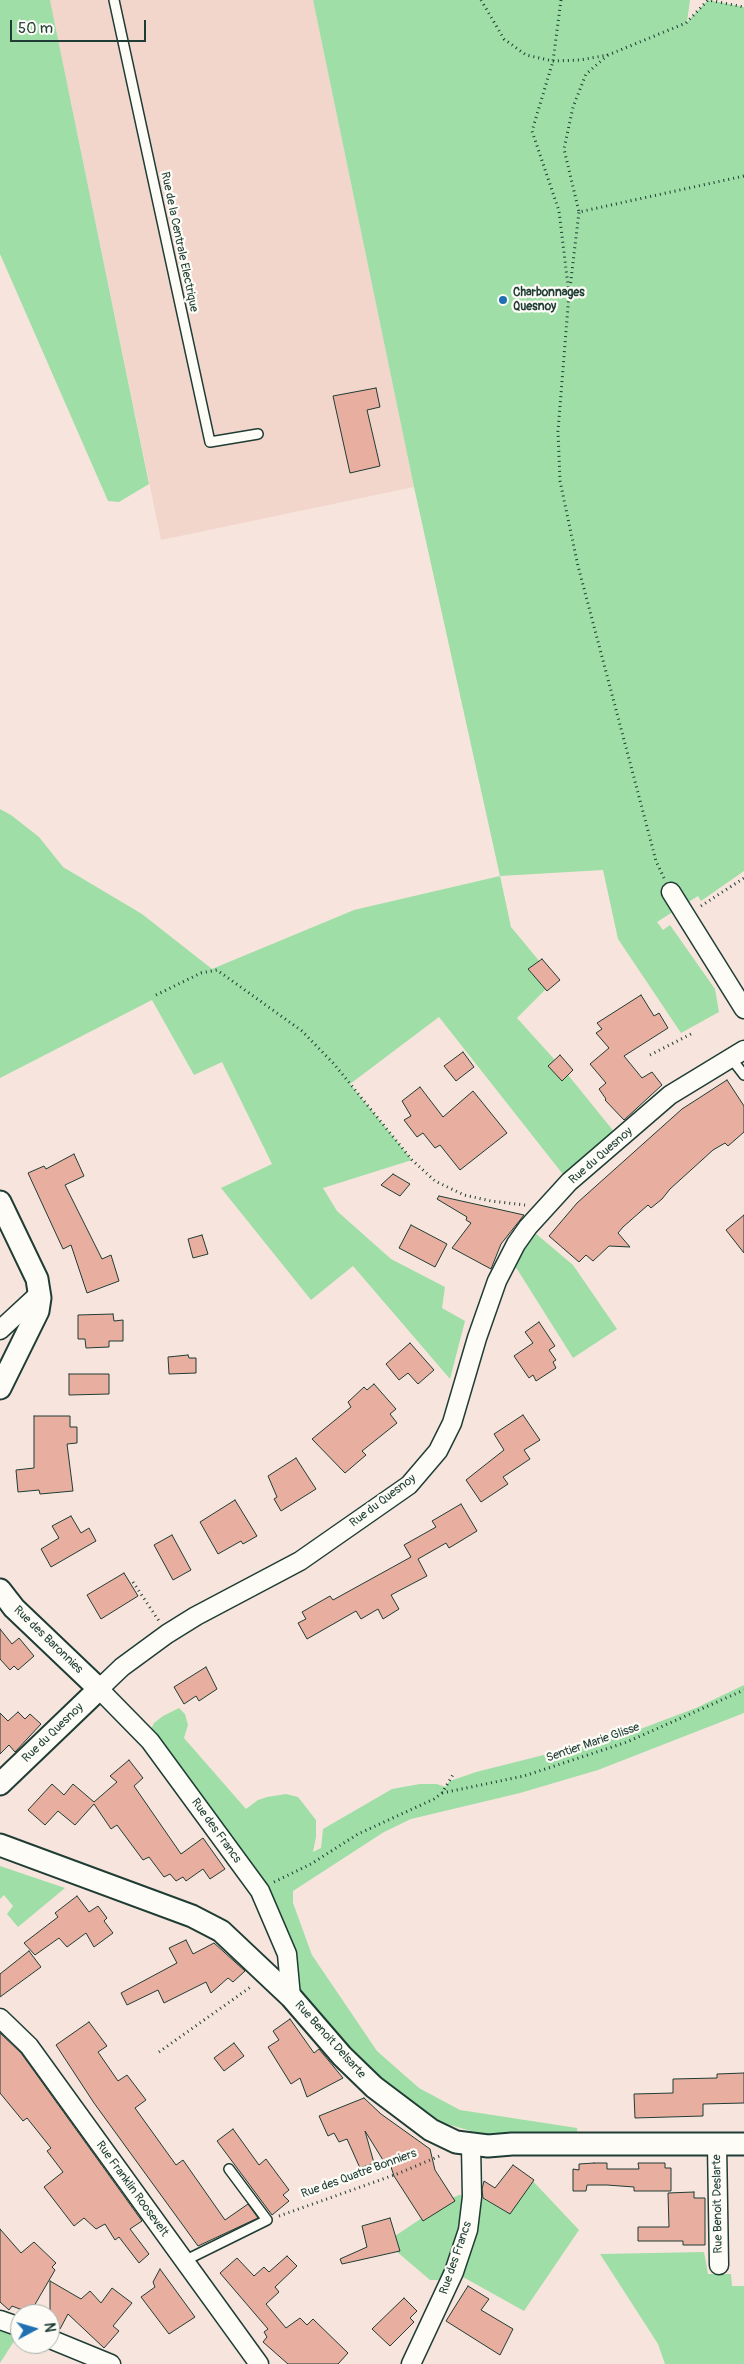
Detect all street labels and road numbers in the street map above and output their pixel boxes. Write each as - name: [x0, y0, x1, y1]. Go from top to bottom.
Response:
- street label: Rue de la Centrale Electrique: [157, 171, 201, 313]
- street label: Rue du Quesnoy: [566, 1125, 636, 1187]
- street label: Rue du Quesnoy: [347, 1471, 419, 1531]
- street label: Rue des Baronnies: [10, 1603, 86, 1677]
- street label: Rue du Quesnoy: [19, 1700, 87, 1766]
- street label: Sentier Marie Glisse: [544, 1720, 642, 1766]
- street label: Rue des Francs: [188, 1796, 244, 1866]
- street label: Rue Benoit Delsarte: [291, 1998, 369, 2082]
- street label: Rue Franklin Roosevelt: [93, 2138, 171, 2240]
- street label: Rue des Quatre Bonniers: [299, 2146, 419, 2202]
- street label: Rue Benoit Deslarte: [710, 2154, 726, 2254]
- street label: Rue des Francs: [437, 2220, 475, 2296]

